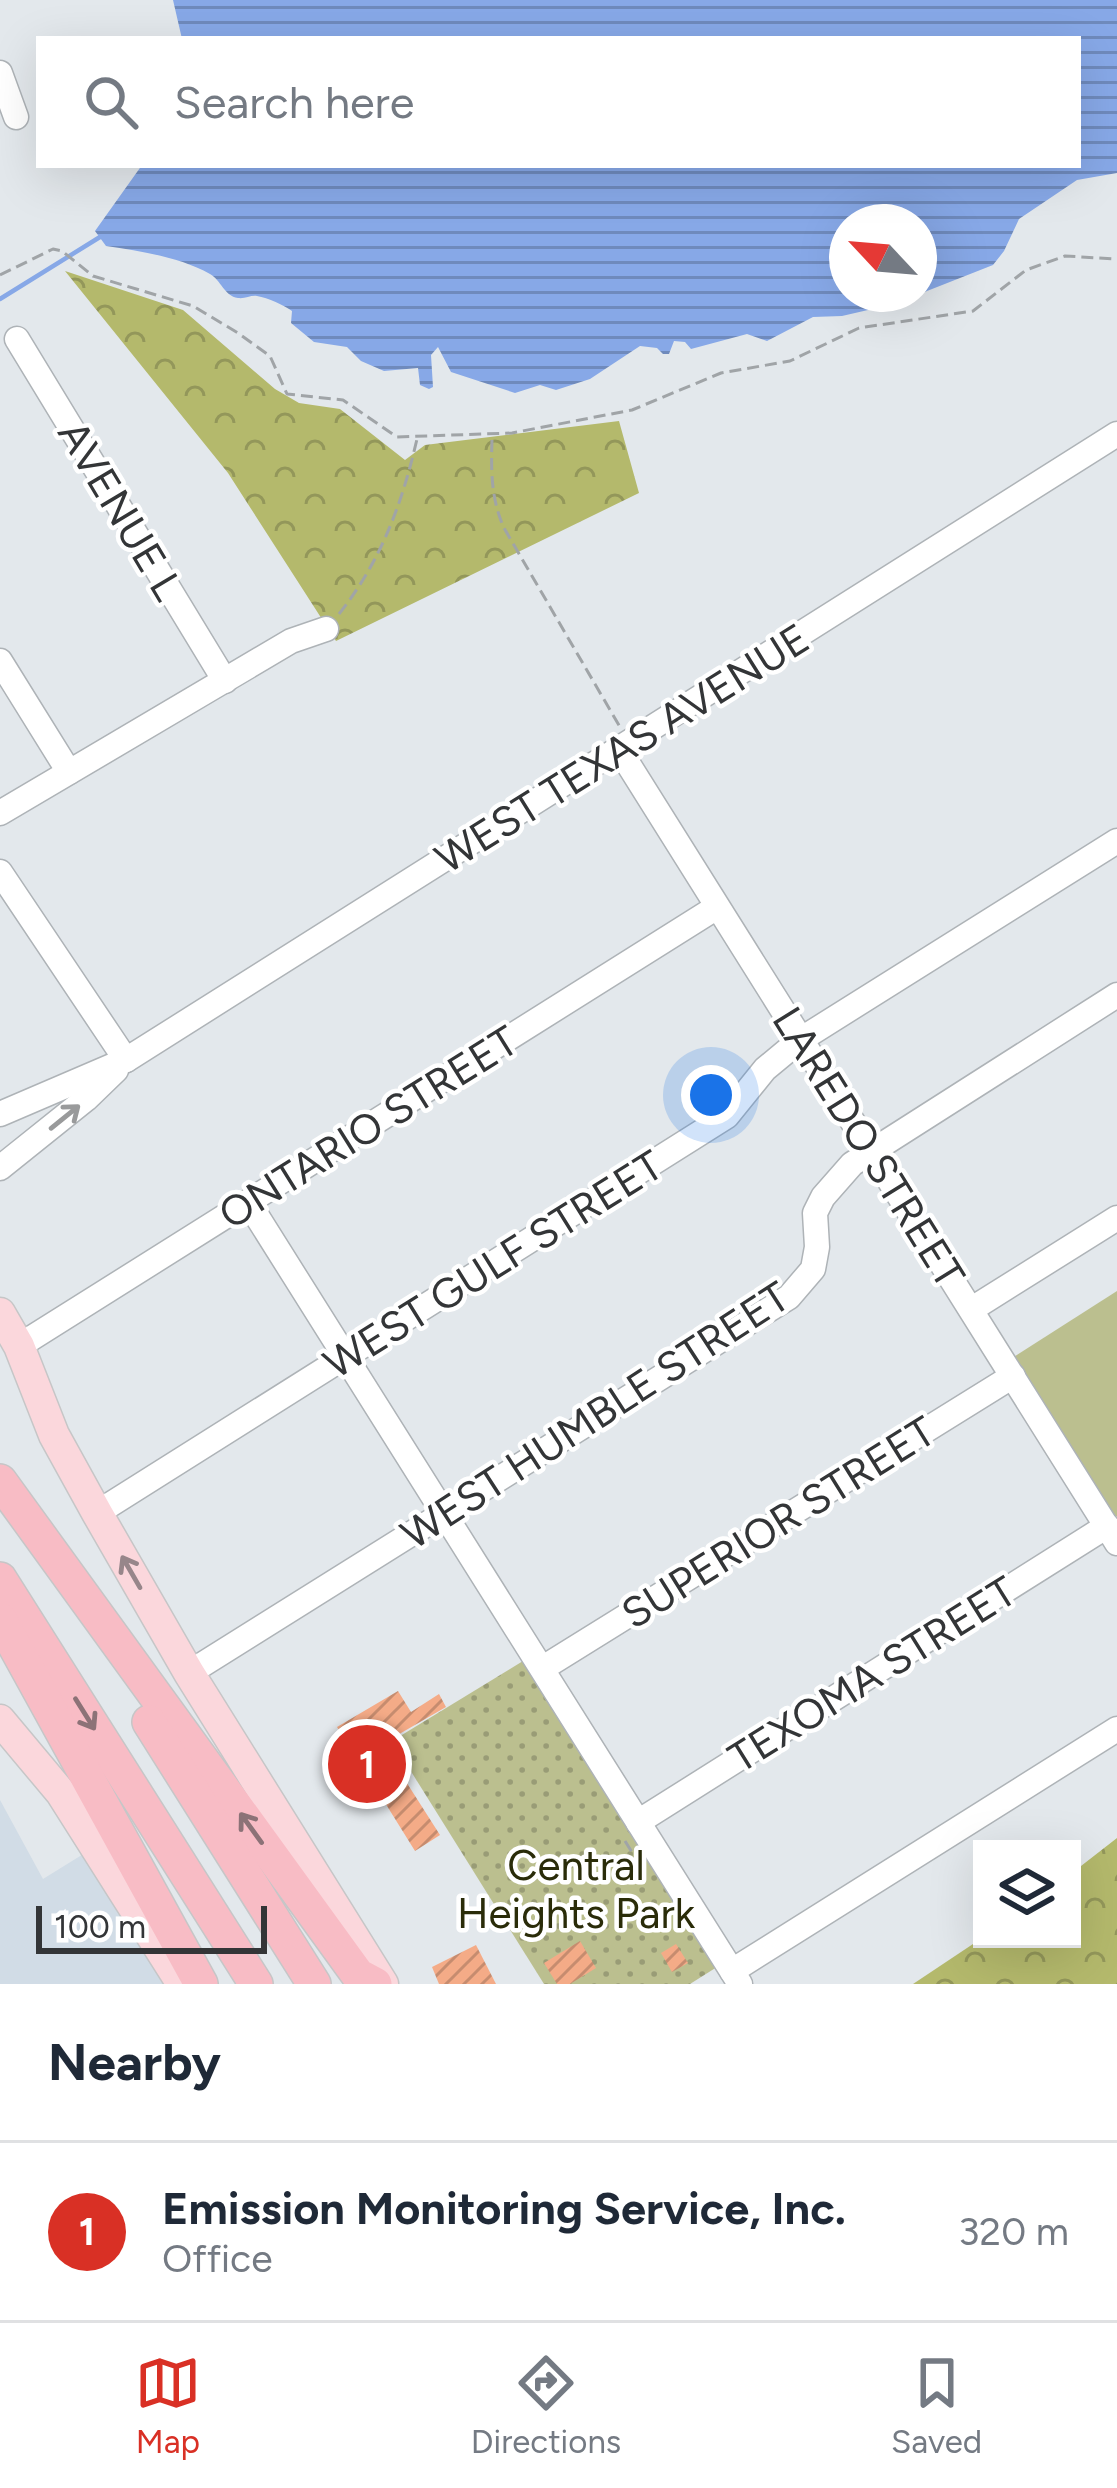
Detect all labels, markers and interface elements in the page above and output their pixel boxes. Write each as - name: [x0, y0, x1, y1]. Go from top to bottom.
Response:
- search box: [36, 36, 1081, 168]
- icon: search: [78, 69, 144, 135]
- text: Search here: [174, 75, 414, 129]
- north arrow: [829, 204, 937, 312]
- street label: AVENUE L: [47, 411, 194, 609]
- street label: WEST TEXAS AVENUE: [426, 613, 818, 884]
- street label: LAREDO STREET: [762, 997, 975, 1297]
- street label: ONTARIO STREET: [209, 1015, 527, 1240]
- your location: [681, 1065, 741, 1125]
- one-way arrow: [49, 1103, 80, 1131]
- street label: WEST GULF STREET: [315, 1140, 672, 1389]
- street label: WEST HUMBLE STREET: [392, 1271, 799, 1560]
- street label: SUPERIOR STREET: [612, 1405, 944, 1639]
- one-way arrow: [118, 1555, 142, 1590]
- street label: TEXOMA STREET: [719, 1566, 1025, 1783]
- one-way arrow: [73, 1696, 97, 1730]
- pin: 1: [328, 1719, 406, 1809]
- one-way arrow: [239, 1812, 265, 1845]
- park label: Central Heights Park: [457, 1840, 696, 1939]
- map controls: [973, 1840, 1081, 1948]
- button: layers: [973, 1840, 1081, 1948]
- scale bar: [36, 1900, 267, 1953]
- text: 100 m: [54, 1907, 146, 1946]
- text: Nearby: [48, 2032, 221, 2093]
- text: Emission Monitoring Service, Inc.: [162, 2181, 846, 2235]
- text: 1: [79, 2208, 95, 2255]
- text: 320 m: [958, 2208, 1069, 2255]
- text: Office: [162, 2235, 273, 2282]
- tab: Map: [135, 2350, 201, 2461]
- tab: Directions: [471, 2350, 621, 2461]
- tab: Saved: [891, 2350, 982, 2461]

